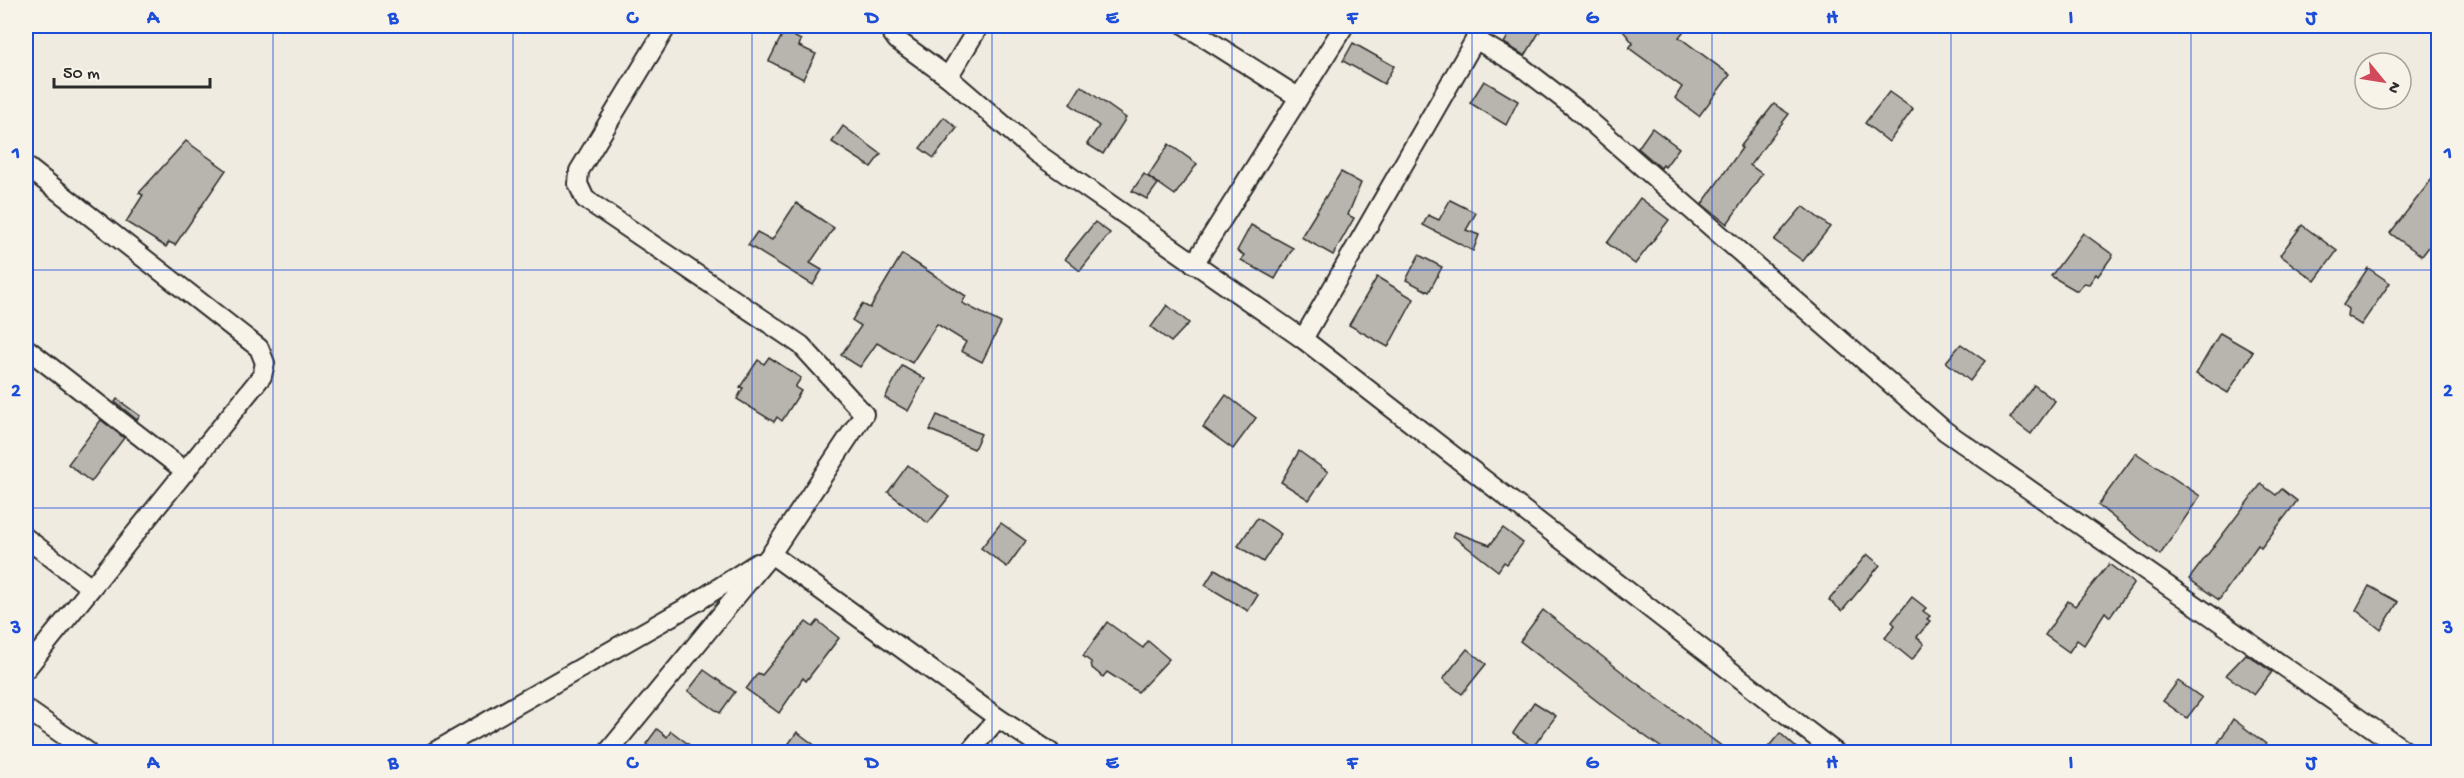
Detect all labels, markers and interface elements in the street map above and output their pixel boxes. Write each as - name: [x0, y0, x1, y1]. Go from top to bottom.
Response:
- text: A: [146, 8, 161, 31]
- text: B: [387, 8, 399, 31]
- text: C: [626, 8, 640, 31]
- text: D: [863, 8, 879, 31]
- text: E: [1106, 8, 1120, 31]
- text: F: [1346, 8, 1359, 31]
- text: G: [1586, 8, 1600, 31]
- text: H: [1826, 8, 1838, 31]
- text: I: [2069, 8, 2074, 31]
- text: J: [2305, 8, 2318, 31]
- scale bar: [54, 51, 210, 89]
- north arrow: [2353, 51, 2413, 111]
- text: 50 m: [63, 64, 100, 85]
- text: N: [2382, 77, 2404, 96]
- text: 1: [11, 143, 20, 166]
- text: 1: [2443, 143, 2452, 166]
- text: 2: [11, 381, 21, 404]
- text: 2: [2443, 381, 2453, 404]
- text: 3: [10, 618, 21, 641]
- text: 3: [2442, 618, 2453, 641]
- text: A: [146, 753, 161, 776]
- text: B: [387, 753, 399, 776]
- text: C: [626, 753, 640, 776]
- text: D: [863, 753, 879, 776]
- text: E: [1106, 753, 1120, 776]
- text: F: [1346, 753, 1359, 776]
- text: G: [1586, 753, 1600, 776]
- text: H: [1826, 753, 1838, 776]
- text: I: [2069, 753, 2074, 776]
- text: J: [2305, 753, 2318, 776]

